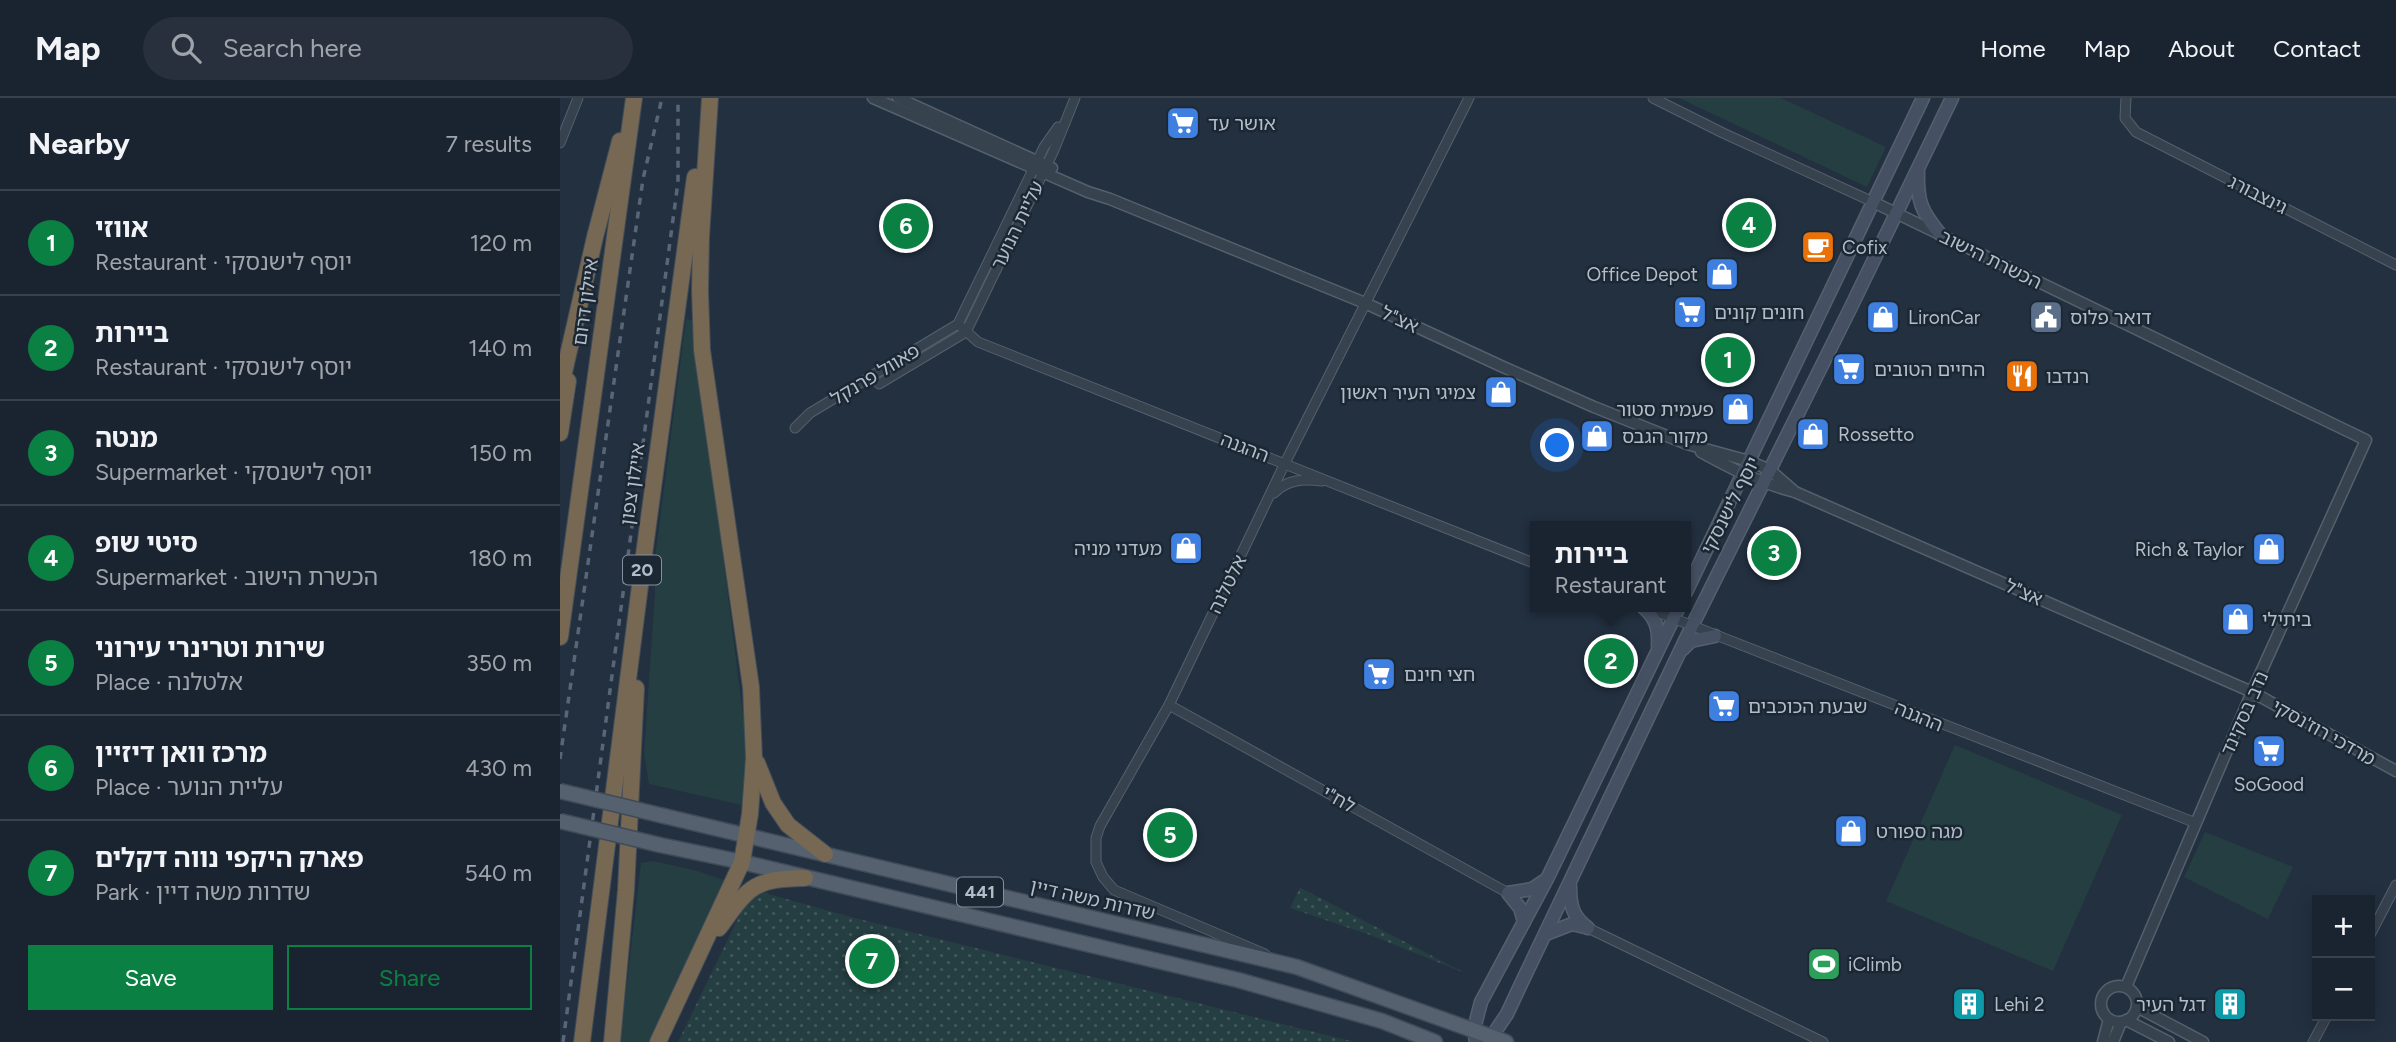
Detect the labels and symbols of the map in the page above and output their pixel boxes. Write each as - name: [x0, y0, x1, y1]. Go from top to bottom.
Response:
- supermarket icon: אושר עד: [1164, 104, 1202, 142]
- place label: אושר עד: [1208, 112, 1276, 135]
- street label: גינצבורג: [2225, 170, 2291, 219]
- street label: עליית הנוער: [986, 177, 1049, 273]
- pin: 4: [1726, 199, 1772, 251]
- pin: 6: [883, 200, 929, 252]
- street label: הכשרת הישוב: [1936, 225, 2045, 294]
- cafe icon: Cofix: [1799, 228, 1837, 266]
- place label: Cofix: [1842, 236, 1887, 259]
- shop icon: Office Depot: [1703, 255, 1741, 293]
- street label: איילון דרום: [568, 257, 603, 347]
- place label: Office Depot: [1587, 263, 1698, 286]
- supermarket icon: חונים קונים: [1671, 293, 1709, 331]
- shop icon: LironCar: [1864, 298, 1902, 336]
- public building icon: דואר פלוס: [2027, 298, 2065, 336]
- street label: אצ"ל: [1377, 301, 1422, 338]
- place label: חונים קונים: [1714, 301, 1805, 324]
- place label: LironCar: [1908, 306, 1981, 329]
- place label: דואר פלוס: [2070, 306, 2152, 329]
- pin: 1: [1705, 334, 1751, 386]
- street label: פאוול פרנקל: [827, 339, 924, 410]
- supermarket icon: החיים הטובים: [1830, 350, 1868, 388]
- restaurant icon: רנדבו: [2003, 357, 2041, 395]
- place label: החיים הטובים: [1874, 358, 1985, 381]
- place label: רנדבו: [2046, 365, 2089, 388]
- shop icon: צמיגי העיר ראשון: [1482, 373, 1520, 411]
- place label: צמיגי העיר ראשון: [1340, 381, 1476, 404]
- shop icon: פעמית סטור: [1719, 390, 1757, 428]
- place label: פעמית סטור: [1616, 398, 1714, 421]
- shop icon: Rossetto: [1794, 415, 1832, 453]
- shop icon: מקור הגבס: [1578, 417, 1616, 455]
- place label: Rossetto: [1838, 423, 1914, 446]
- place label: מקור הגבס: [1622, 425, 1708, 448]
- street label: ההגנה: [1217, 428, 1272, 467]
- your location: [1540, 428, 1574, 462]
- street label: איילון צפון: [615, 441, 650, 527]
- street label: יוסף לישנסקי: [1696, 453, 1765, 557]
- pin: 3: [1751, 527, 1797, 579]
- shop icon: מעדני מניה: [1167, 529, 1205, 567]
- shop icon: Rich & Taylor: [2250, 530, 2288, 568]
- place label: מעדני מניה: [1074, 537, 1162, 560]
- place label: Rich & Taylor: [2135, 538, 2245, 561]
- street label: אלטלנה: [1203, 551, 1251, 617]
- road number: 20: [623, 556, 661, 584]
- street label: אצ"ל: [2001, 574, 2046, 611]
- shop icon: ביתילי: [2219, 600, 2257, 638]
- place label: ביתילי: [2262, 608, 2312, 631]
- pin: 2: [1588, 635, 1634, 687]
- supermarket icon: חצי חינם: [1360, 655, 1398, 693]
- place label: חצי חינם: [1404, 663, 1475, 686]
- street label: נדב בסקינד: [2216, 668, 2273, 759]
- supermarket icon: שבעת הכוכבים: [1705, 687, 1743, 725]
- place label: שבעת הכוכבים: [1748, 695, 1867, 718]
- street label: מרדכי רוז'נסקי: [2268, 695, 2380, 770]
- street label: ההגנה: [1891, 696, 1946, 737]
- supermarket icon: SoGood: [2250, 732, 2288, 770]
- place label: SoGood: [2234, 773, 2304, 796]
- street label: לח"י: [1318, 781, 1359, 818]
- pin: 5: [1147, 809, 1193, 861]
- shop icon: מגה ספורט: [1832, 812, 1870, 850]
- place label: מגה ספורט: [1876, 820, 1963, 843]
- street label: שדרות משה דיין: [1028, 874, 1158, 925]
- road number: 441: [957, 878, 1003, 906]
- pin: 7: [849, 935, 895, 987]
- sports icon: iClimb: [1805, 945, 1843, 983]
- place label: iClimb: [1848, 953, 1902, 976]
- building icon: Lehi 2: [1950, 985, 1988, 1023]
- building icon: דגל העיר: [2211, 985, 2249, 1023]
- place label: Lehi 2: [1994, 993, 2045, 1016]
- place label: דגל העיר: [2136, 993, 2206, 1016]

